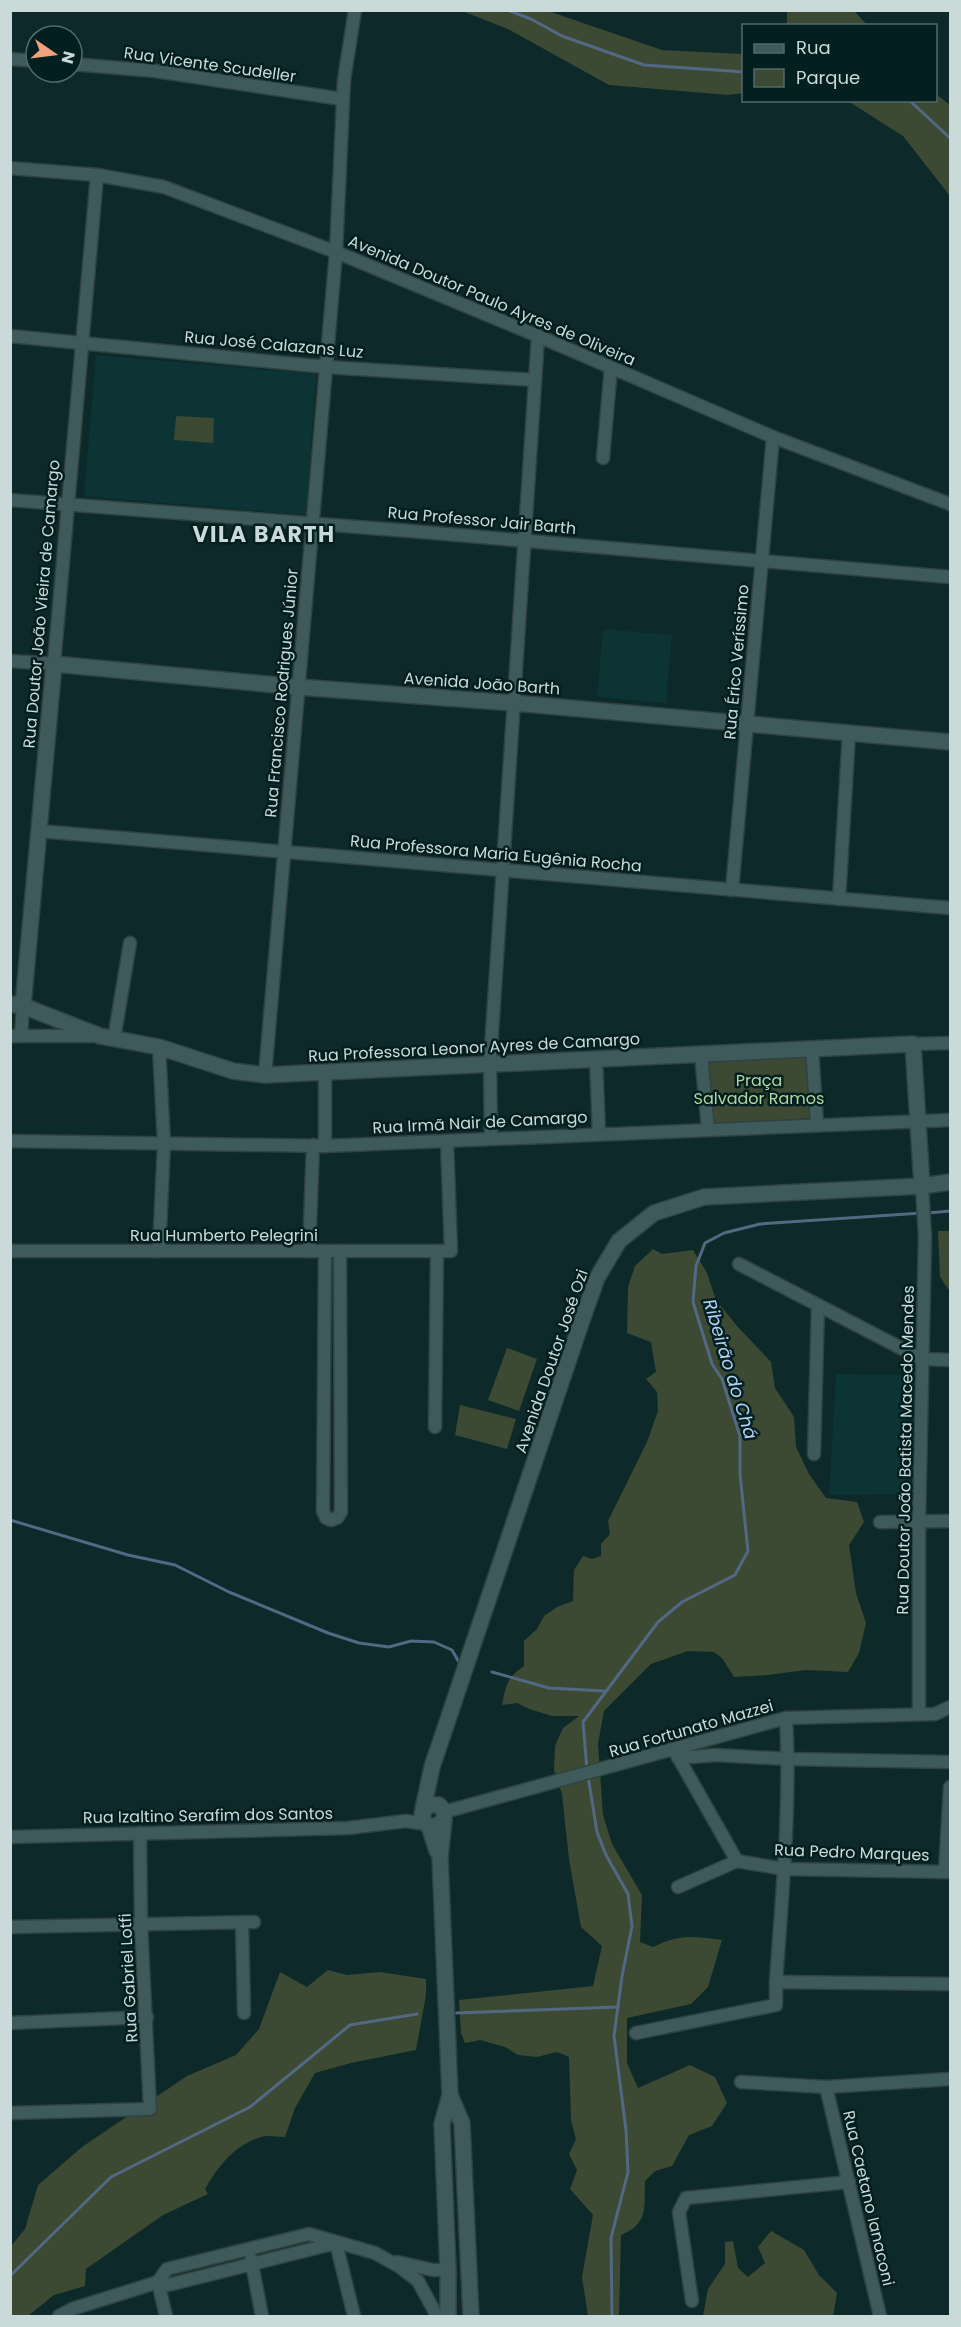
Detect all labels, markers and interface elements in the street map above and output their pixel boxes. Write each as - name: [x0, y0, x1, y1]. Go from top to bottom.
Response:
- north arrow: [24, 24, 84, 84]
- legend: [742, 24, 937, 102]
- text: Rua: [796, 35, 831, 60]
- street label: Rua Vicente Scudeller: [122, 41, 297, 88]
- text: N: [55, 49, 81, 66]
- text: Parque: [796, 65, 860, 90]
- street label: Avenida Doutor Paulo Ayres de Oliveira: [345, 229, 639, 372]
- street label: Rua José Calazans Luz: [183, 325, 364, 364]
- street label: Rua Doutor João Vieira de Camargo: [17, 459, 66, 749]
- street label: Rua Professor Jair Barth: [387, 501, 577, 540]
- district label: VILA BARTH: [192, 519, 336, 550]
- street label: Rua Francisco Rodrigues Júnior: [259, 568, 304, 818]
- street label: Rua Érico Veríssimo: [718, 584, 755, 740]
- street label: Avenida João Barth: [403, 667, 561, 700]
- street label: Rua Professora Maria Eugênia Rocha: [349, 829, 643, 878]
- street label: Rua Professora Leonor Ayres de Camargo: [307, 1027, 641, 1068]
- park label: Praça Salvador Ramos: [694, 1069, 824, 1110]
- street label: Rua Irmã Nair de Camargo: [372, 1105, 588, 1140]
- street label: Rua Humberto Pelegrini: [130, 1224, 318, 1247]
- street label: Avenida Doutor José Ozi: [509, 1266, 594, 1456]
- street label: Rua Doutor João Batista Macedo Mendes: [891, 1285, 920, 1615]
- water label: Ribeirão do Chá: [697, 1296, 764, 1442]
- street label: Rua Fortunato Mazzei: [606, 1694, 776, 1763]
- street label: Rua Izaltino Serafim dos Santos: [83, 1802, 333, 1829]
- street label: Rua Pedro Marques: [774, 1838, 930, 1867]
- street label: Rua Gabriel Lotfi: [114, 1913, 143, 2043]
- street label: Rua Caetano Ianaconi: [837, 2108, 900, 2288]

